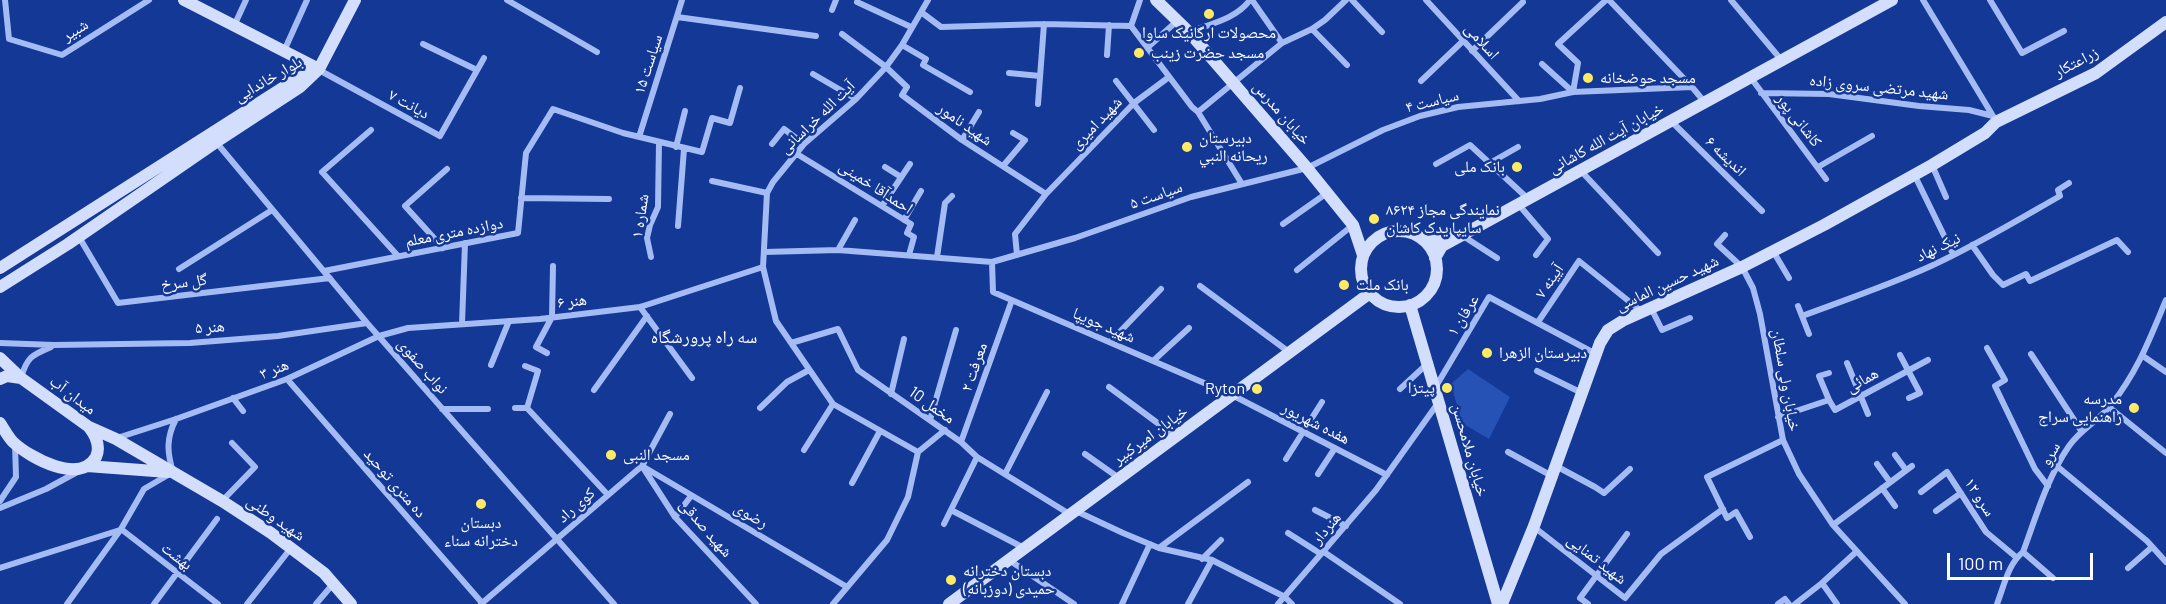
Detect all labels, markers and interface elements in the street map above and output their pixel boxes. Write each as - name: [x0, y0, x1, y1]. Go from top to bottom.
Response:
- marker: محصولات ارگانیک ساوا: [1202, 7, 1216, 21]
- street label: شبیر: [58, 15, 92, 45]
- street label: اسلامی: [1461, 19, 1503, 63]
- place label: محصولات ارگانیک ساوا: [1142, 23, 1276, 43]
- street label: سیاست ۱۵: [629, 32, 667, 96]
- street label: زراعتکار: [2050, 42, 2102, 82]
- place label: مسجد حضرت زینب: [1151, 43, 1264, 63]
- marker: مسجد حضرت زینب: [1132, 46, 1146, 60]
- street label: بلوار خاندایی: [231, 52, 305, 106]
- place label: مسجد حوضخانه: [1600, 68, 1696, 88]
- street label: شهید مرتضی سروی زاده: [1808, 70, 1950, 104]
- marker: مسجد حوضخانه: [1581, 71, 1595, 85]
- street label: آیت الله خراسانی: [775, 76, 859, 158]
- street label: خیابان مدرس: [1249, 77, 1315, 149]
- street label: دیانت ۷: [385, 85, 433, 123]
- street label: سیاست ۴: [1403, 85, 1461, 117]
- street label: کاشانی پور: [1772, 89, 1826, 151]
- street label: شهید امیری: [1066, 92, 1126, 154]
- street label: شهید نامور: [934, 98, 996, 150]
- street label: خیابان آیت الله کاشانی: [1545, 98, 1667, 178]
- place label: دبيرستان ريحانه النبي: [1199, 128, 1268, 166]
- street label: اندیشه ۶: [1702, 132, 1750, 180]
- marker: دبيرستان ريحانه النبي: [1180, 140, 1194, 154]
- street label: احمدآقا خمینی: [835, 156, 917, 218]
- place label: بانک ملی: [1454, 157, 1505, 177]
- marker: بانک ملی: [1510, 160, 1524, 174]
- street label: سیاست ۵: [1127, 177, 1185, 213]
- street label: شماره ۱: [627, 193, 653, 239]
- place label: نمایندگی مجاز ۸۶۲۴ سایپا یدک کاشان: [1386, 200, 1500, 238]
- marker: نمایندگی مجاز ۸۶۲۴ سایپا یدک کاشان: [1367, 212, 1381, 226]
- street label: دوازده متری معلم: [403, 213, 505, 251]
- street label: نیک نهاد: [1913, 228, 1963, 266]
- street label: شهید حسین الماسی: [1612, 251, 1722, 315]
- street label: آیینه ۷: [1531, 260, 1567, 302]
- street label: گل سرخ: [160, 270, 208, 294]
- place label: بانک ملت: [1356, 275, 1409, 295]
- marker: بانک ملت: [1337, 278, 1351, 292]
- street label: هنر ۶: [556, 290, 588, 312]
- street label: عرفان ۱: [1443, 291, 1483, 339]
- street label: شهید جویپا: [1070, 303, 1138, 347]
- street label: هنر ۵: [195, 316, 225, 338]
- district label: سه راه پرورشگاه: [651, 326, 757, 348]
- street label: خیابان ولی سلطان: [1768, 327, 1804, 433]
- street label: نواب صفوی: [394, 334, 452, 398]
- street label: معرفت ۲: [957, 340, 991, 394]
- place label: دبیرستان الزهرا: [1499, 343, 1587, 363]
- marker: دبیرستان الزهرا: [1480, 346, 1494, 360]
- street label: هنر ۳: [257, 355, 291, 383]
- street label: همائی: [1842, 363, 1882, 397]
- street label: میدان آب: [46, 371, 100, 419]
- place label: پیتزا: [1408, 378, 1435, 398]
- place label: Ryton: [1205, 379, 1245, 399]
- marker: پیتزا: [1440, 381, 1454, 395]
- street label: مخمل 10: [905, 382, 959, 428]
- marker: Ryton: [1250, 382, 1264, 396]
- place label: مدرسه راهنمایی سراج: [2038, 389, 2122, 427]
- street label: هفده شهریور: [1279, 398, 1353, 448]
- street label: خیابان امیرکبیر: [1109, 401, 1191, 469]
- street label: خیابان ملامحسن: [1448, 401, 1492, 499]
- marker: مدرسه راهنمایی سراج: [2127, 401, 2141, 415]
- street label: سرو: [2036, 439, 2064, 469]
- street label: ده متری توحید: [360, 444, 430, 522]
- place label: مسجد النبی: [623, 445, 690, 465]
- marker: مسجد النبی: [604, 448, 618, 462]
- street label: سرو ۱۲: [1960, 474, 2000, 520]
- street label: کوی راد: [553, 483, 599, 527]
- street label: شهید وطنی: [243, 491, 309, 545]
- street label: شهید صدقی: [675, 495, 737, 561]
- marker: دبستان دخترانه سناء: [474, 497, 488, 511]
- street label: رضوی: [731, 498, 771, 532]
- street label: هنردار: [1307, 508, 1345, 548]
- place label: دبستان دخترانه سناء: [444, 513, 518, 551]
- street label: شهید تمنایی: [1563, 530, 1631, 588]
- street label: بهشت: [158, 538, 196, 574]
- scale bar: [1950, 541, 2096, 579]
- text: 100 m: [1958, 552, 2003, 574]
- place label: دبستان دخترانه حمیدی (دوزبانه): [963, 561, 1055, 599]
- marker: دبستان دخترانه حمیدی (دوزبانه): [944, 573, 958, 587]

